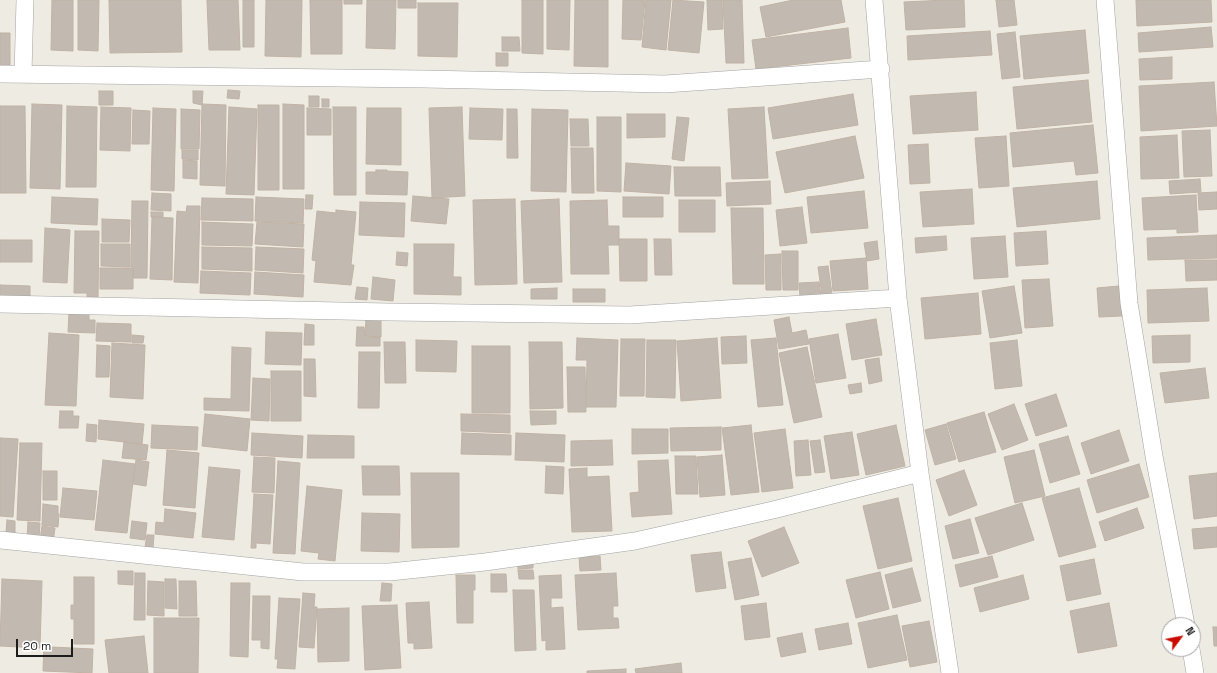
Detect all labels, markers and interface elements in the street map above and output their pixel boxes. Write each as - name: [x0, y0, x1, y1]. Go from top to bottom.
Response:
- north arrow: [1161, 617, 1201, 657]
- text: N: [1182, 624, 1198, 638]
- scale bar: [18, 631, 75, 657]
- text: 20 m: [23, 638, 51, 654]

